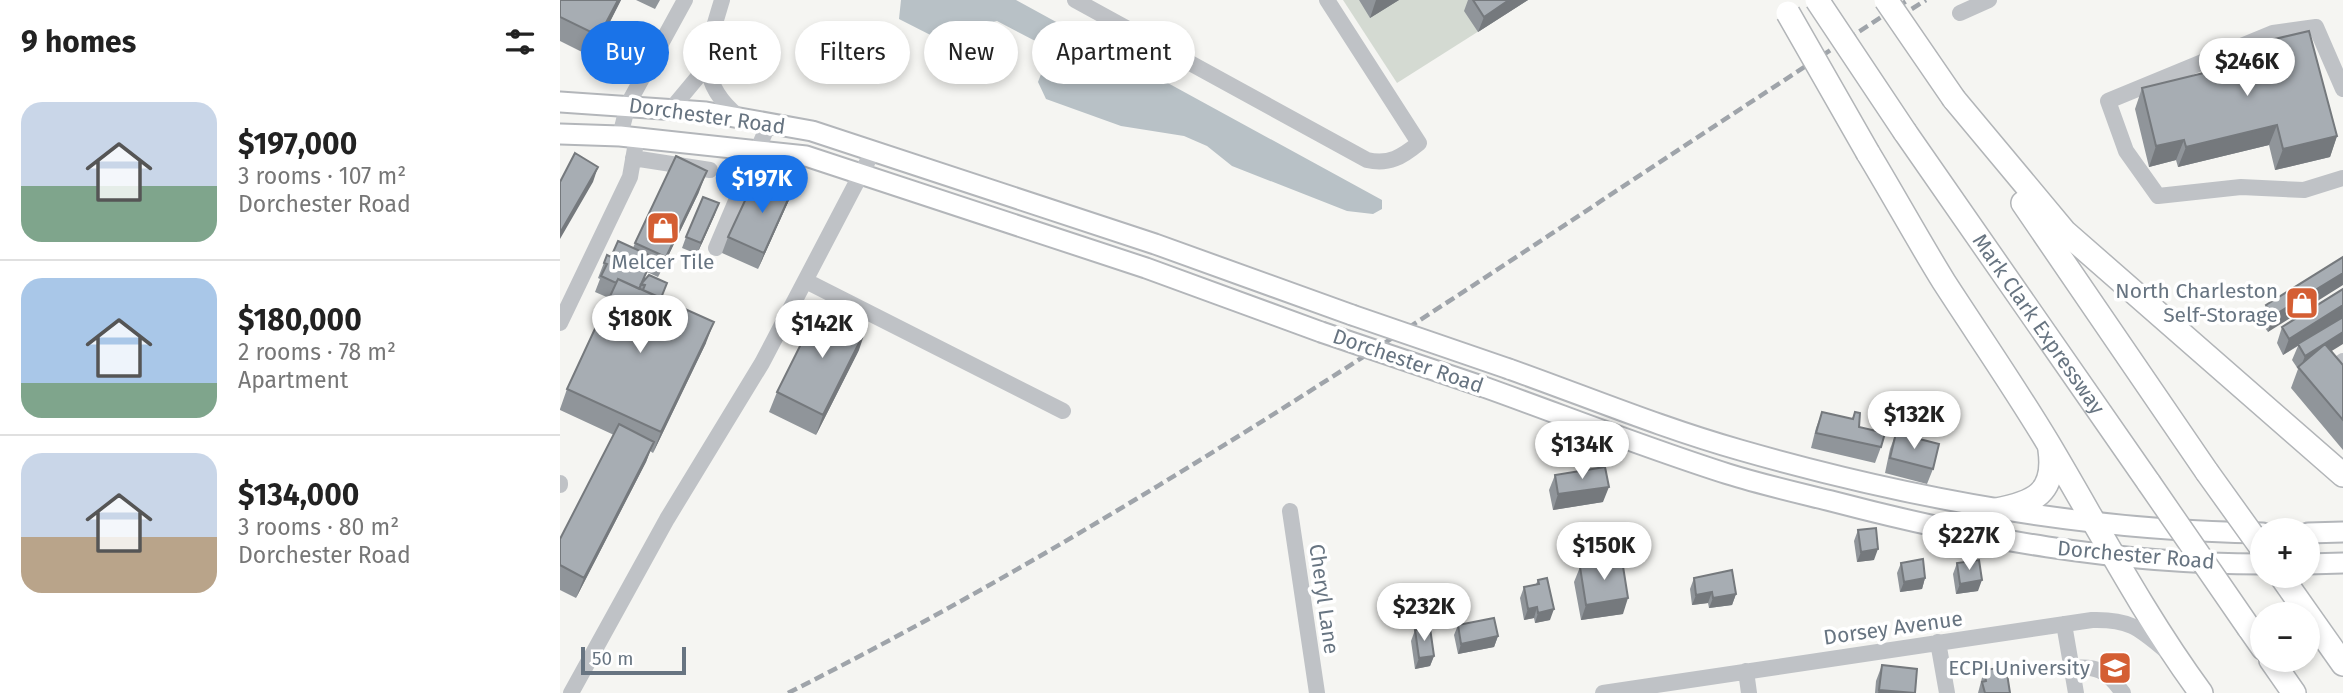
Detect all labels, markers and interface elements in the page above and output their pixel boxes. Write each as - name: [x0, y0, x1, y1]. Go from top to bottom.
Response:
- chip: Buy: [581, 21, 669, 84]
- chip: Rent: [683, 21, 781, 84]
- chip: Filters: [795, 21, 910, 84]
- chip: New: [924, 21, 1018, 84]
- chip: Apartment: [1032, 21, 1195, 84]
- icon: filters: [501, 23, 539, 61]
- text: 9 homes: [21, 24, 136, 60]
- pin: $246K: [2198, 38, 2296, 98]
- text: $246K: [2215, 47, 2279, 75]
- street label: Dorchester Road: [627, 92, 787, 140]
- text: $197,000: [238, 126, 357, 162]
- icon: home: [77, 130, 161, 214]
- pin: $197K: [713, 156, 811, 215]
- text: 3 rooms · 107 m²: [238, 162, 406, 190]
- text: $197K: [732, 164, 792, 192]
- text: Dorchester Road: [238, 190, 411, 218]
- shop icon: Melcer Tile: [644, 209, 682, 247]
- street label: Mark Clark Expressway: [1967, 229, 2111, 420]
- place label: Melcer Tile: [612, 249, 714, 275]
- place label: North Charleston Self-Storage: [2115, 278, 2278, 328]
- shop icon: North Charleston Self-Storage: [2283, 284, 2321, 322]
- pin: $180K: [591, 296, 689, 355]
- pin: $142K: [773, 300, 871, 360]
- text: $180,000: [238, 302, 362, 338]
- text: $180K: [608, 304, 672, 332]
- icon: home: [77, 306, 161, 390]
- text: $142K: [791, 309, 853, 337]
- street label: Dorchester Road: [1329, 323, 1487, 399]
- text: 2 rooms · 78 m²: [238, 338, 396, 366]
- text: Apartment: [238, 366, 348, 394]
- pin: $132K: [1865, 392, 1963, 451]
- text: $132K: [1884, 400, 1944, 428]
- pin: $134K: [1533, 421, 1631, 481]
- text: $134K: [1551, 430, 1613, 458]
- text: $134,000: [238, 477, 359, 513]
- icon: home: [77, 481, 161, 565]
- pin: $227K: [1920, 512, 2018, 572]
- text: 3 rooms · 80 m²: [238, 513, 399, 541]
- map controls: [2250, 518, 2320, 672]
- button: +: [2250, 518, 2320, 588]
- text: $227K: [1938, 521, 2000, 549]
- pin: $150K: [1555, 522, 1653, 582]
- text: $150K: [1573, 531, 1635, 559]
- street label: Dorchester Road: [2056, 535, 2216, 575]
- text: Dorchester Road: [238, 541, 411, 569]
- street label: Cheryl Lane: [1303, 542, 1345, 656]
- pin: $232K: [1375, 584, 1473, 643]
- text: $232K: [1393, 592, 1455, 620]
- button: −: [2250, 602, 2320, 672]
- street label: Dorsey Avenue: [1822, 605, 1964, 651]
- scale bar: [581, 644, 686, 676]
- text: 50 m: [592, 647, 633, 670]
- school or university icon: ECPI University: [2096, 649, 2134, 687]
- place label: ECPI University: [1948, 655, 2091, 681]

